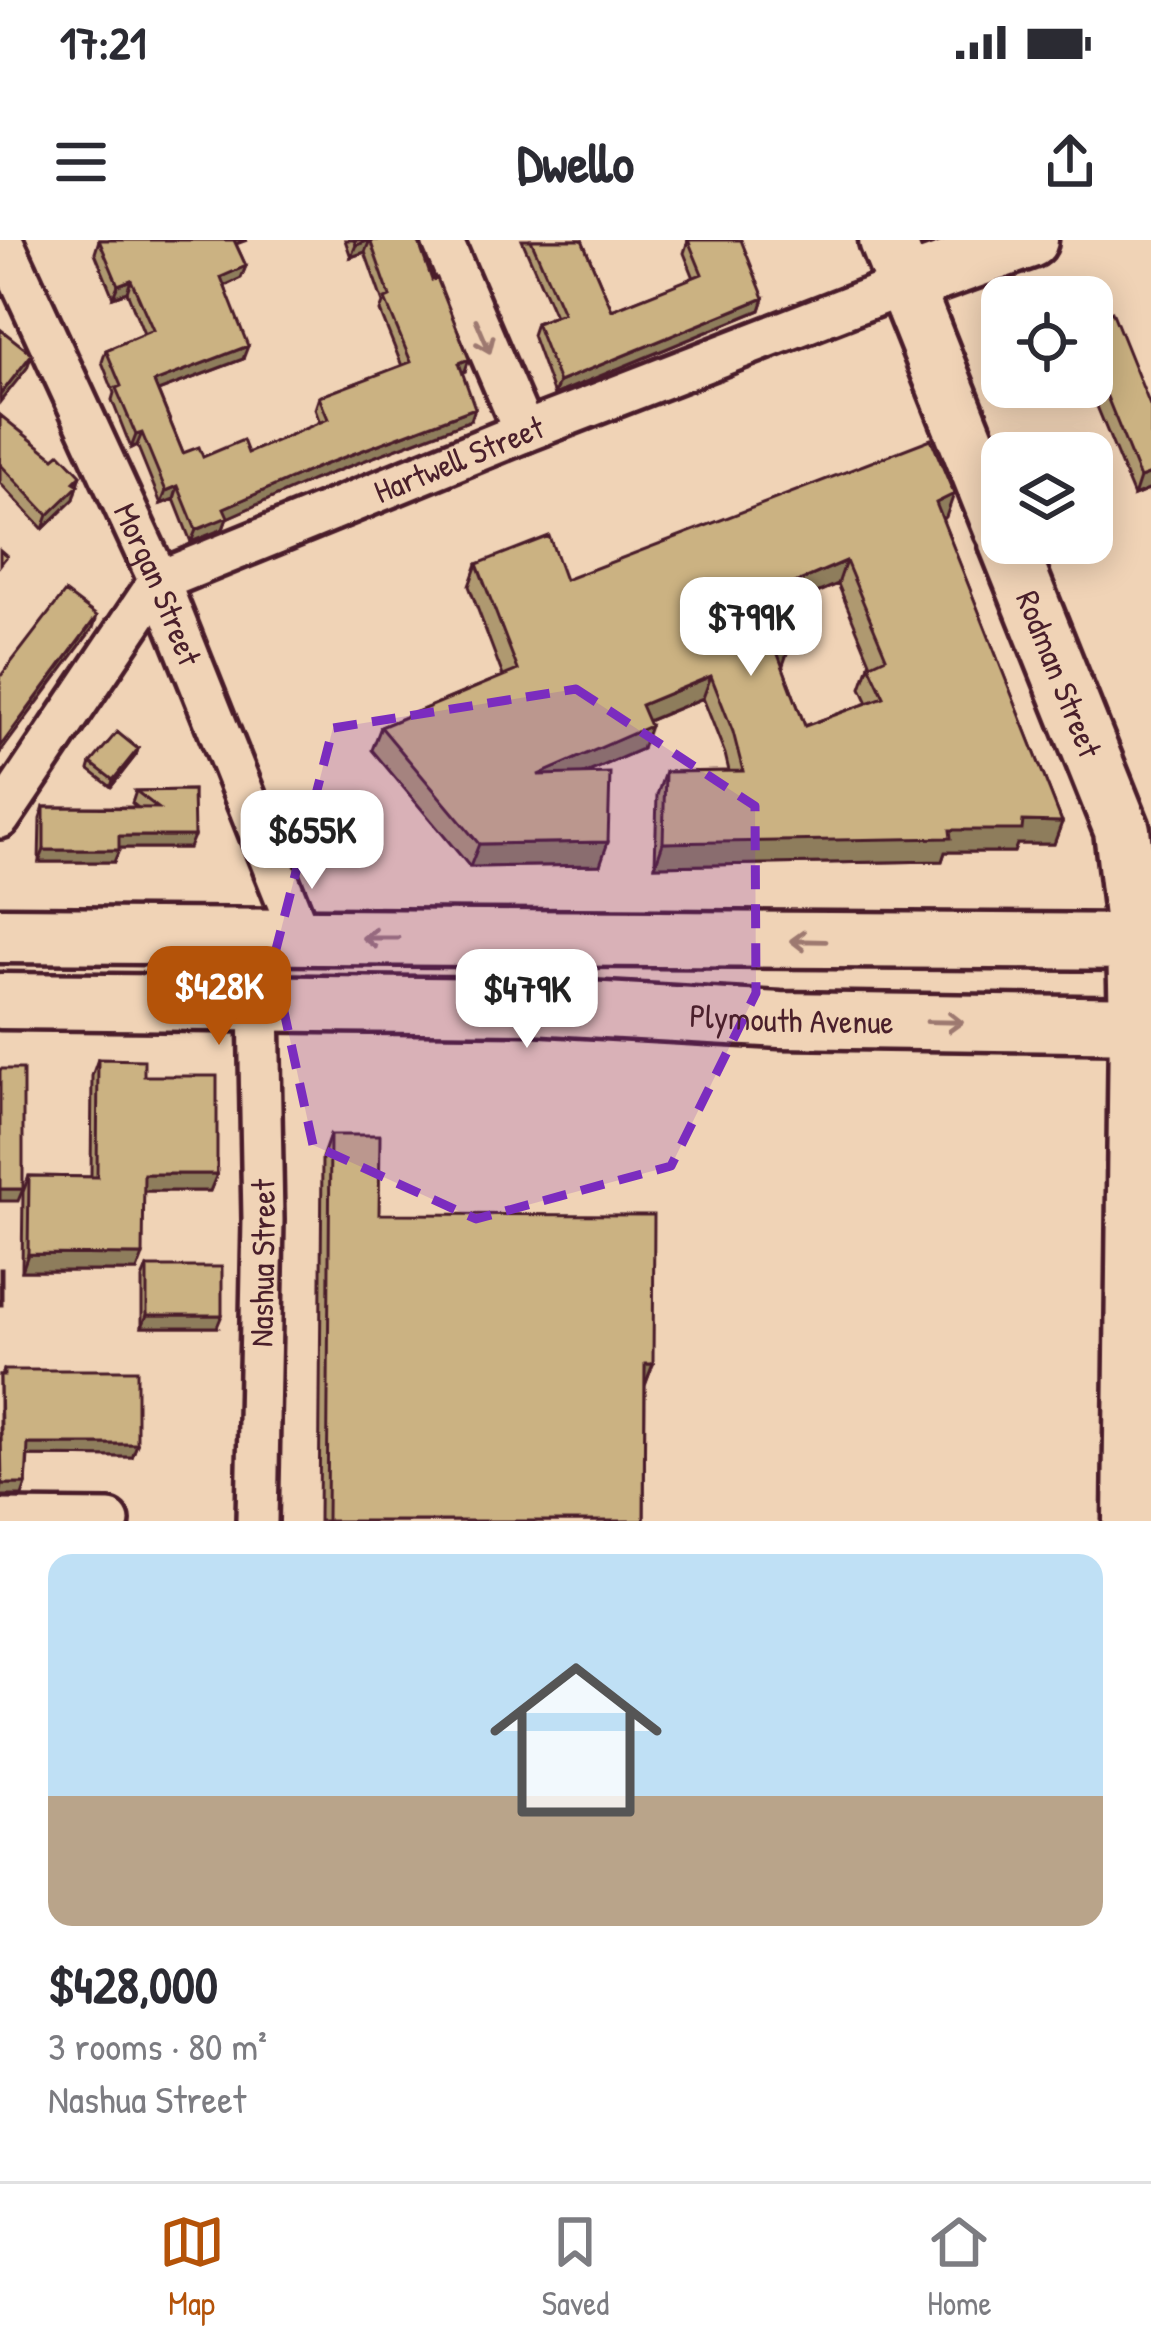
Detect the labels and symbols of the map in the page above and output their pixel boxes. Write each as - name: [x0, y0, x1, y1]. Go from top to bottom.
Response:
- one-way arrow: [474, 317, 495, 354]
- street label: Hartwell Street: [367, 404, 550, 513]
- street label: Morgan Street: [104, 496, 213, 672]
- pin: $799K: [667, 577, 835, 679]
- street label: Rodman Street: [1006, 584, 1113, 764]
- pin: $655K: [228, 790, 396, 892]
- one-way arrow: [361, 926, 400, 949]
- one-way arrow: [789, 930, 828, 952]
- pin: $428K: [135, 946, 303, 1048]
- pin: $479K: [443, 949, 611, 1051]
- street label: Plymouth Avenue: [688, 993, 894, 1044]
- one-way arrow: [925, 1011, 964, 1033]
- street label: Nashua Street: [238, 1178, 285, 1347]

